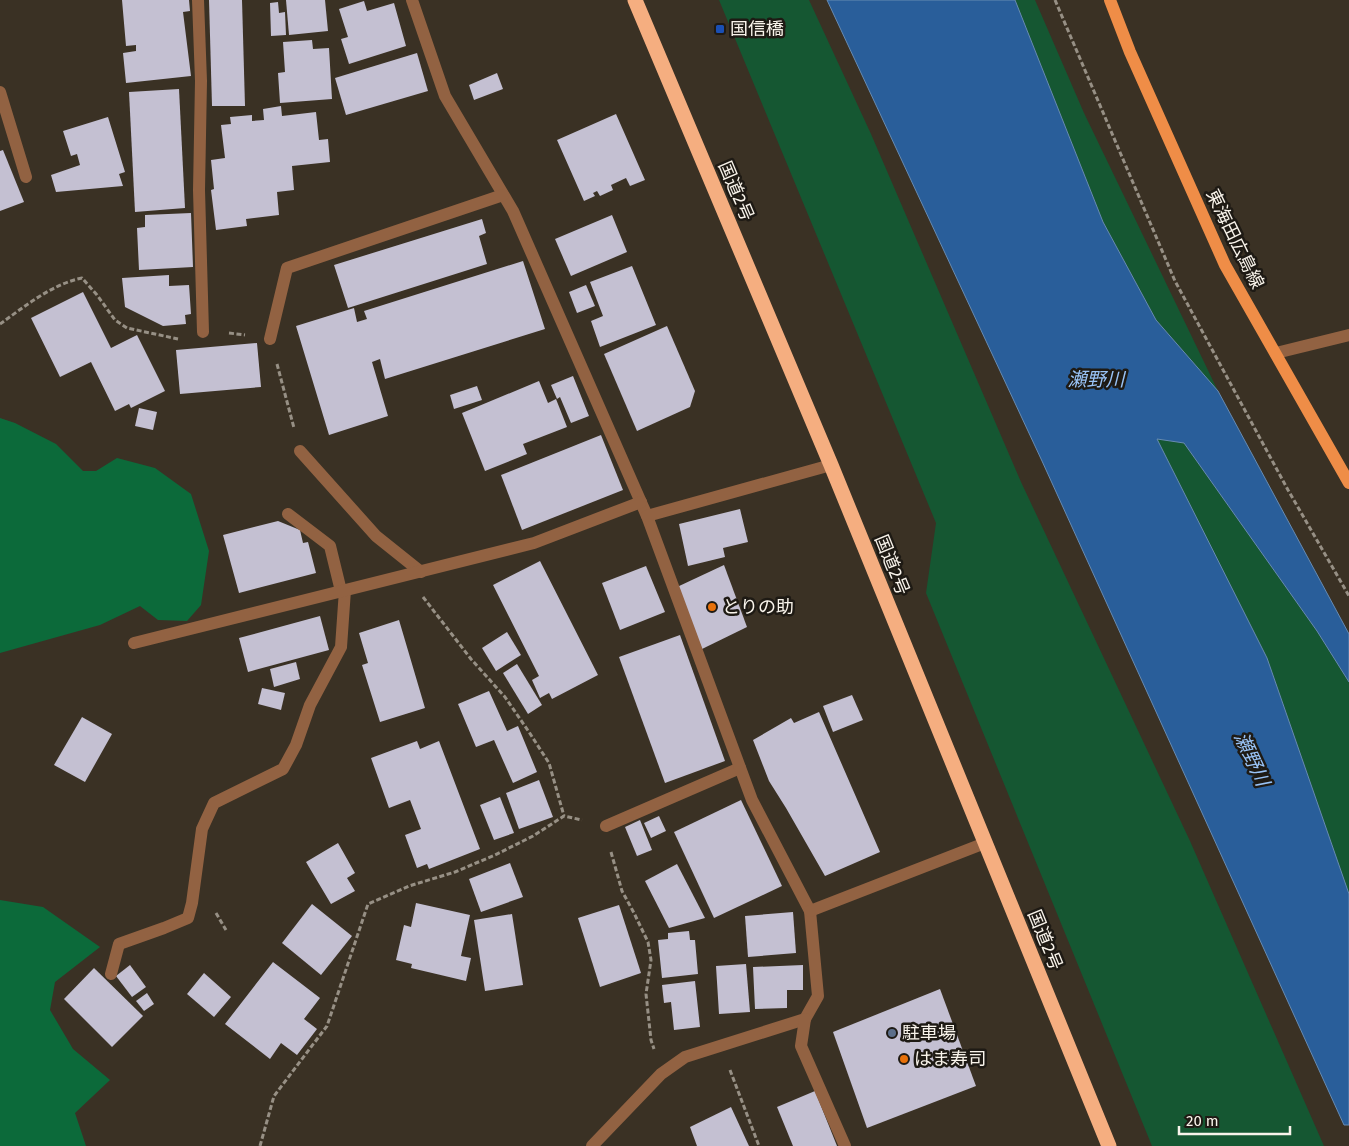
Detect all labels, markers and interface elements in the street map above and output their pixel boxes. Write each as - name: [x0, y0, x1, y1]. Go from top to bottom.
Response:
- place label: 国信橋: [730, 18, 784, 40]
- marker: 国信橋: [714, 23, 726, 35]
- street label: 国道2号: [714, 158, 758, 224]
- street label: 東海田広島線: [1201, 186, 1269, 292]
- water label: 瀬野川: [1067, 368, 1126, 391]
- street label: 国道2号: [870, 532, 914, 598]
- place label: とりの助: [722, 596, 794, 618]
- marker: とりの助: [706, 601, 718, 613]
- water label: 瀬野川: [1230, 728, 1275, 791]
- street label: 国道2号: [1023, 907, 1067, 973]
- place label: 駐車場: [902, 1022, 956, 1044]
- marker: 駐車場: [886, 1027, 898, 1039]
- place label: はま寿司: [914, 1048, 986, 1070]
- marker: はま寿司: [898, 1053, 910, 1065]
- scale bar: [1179, 1104, 1290, 1136]
- text: 20 m: [1186, 1112, 1219, 1130]

